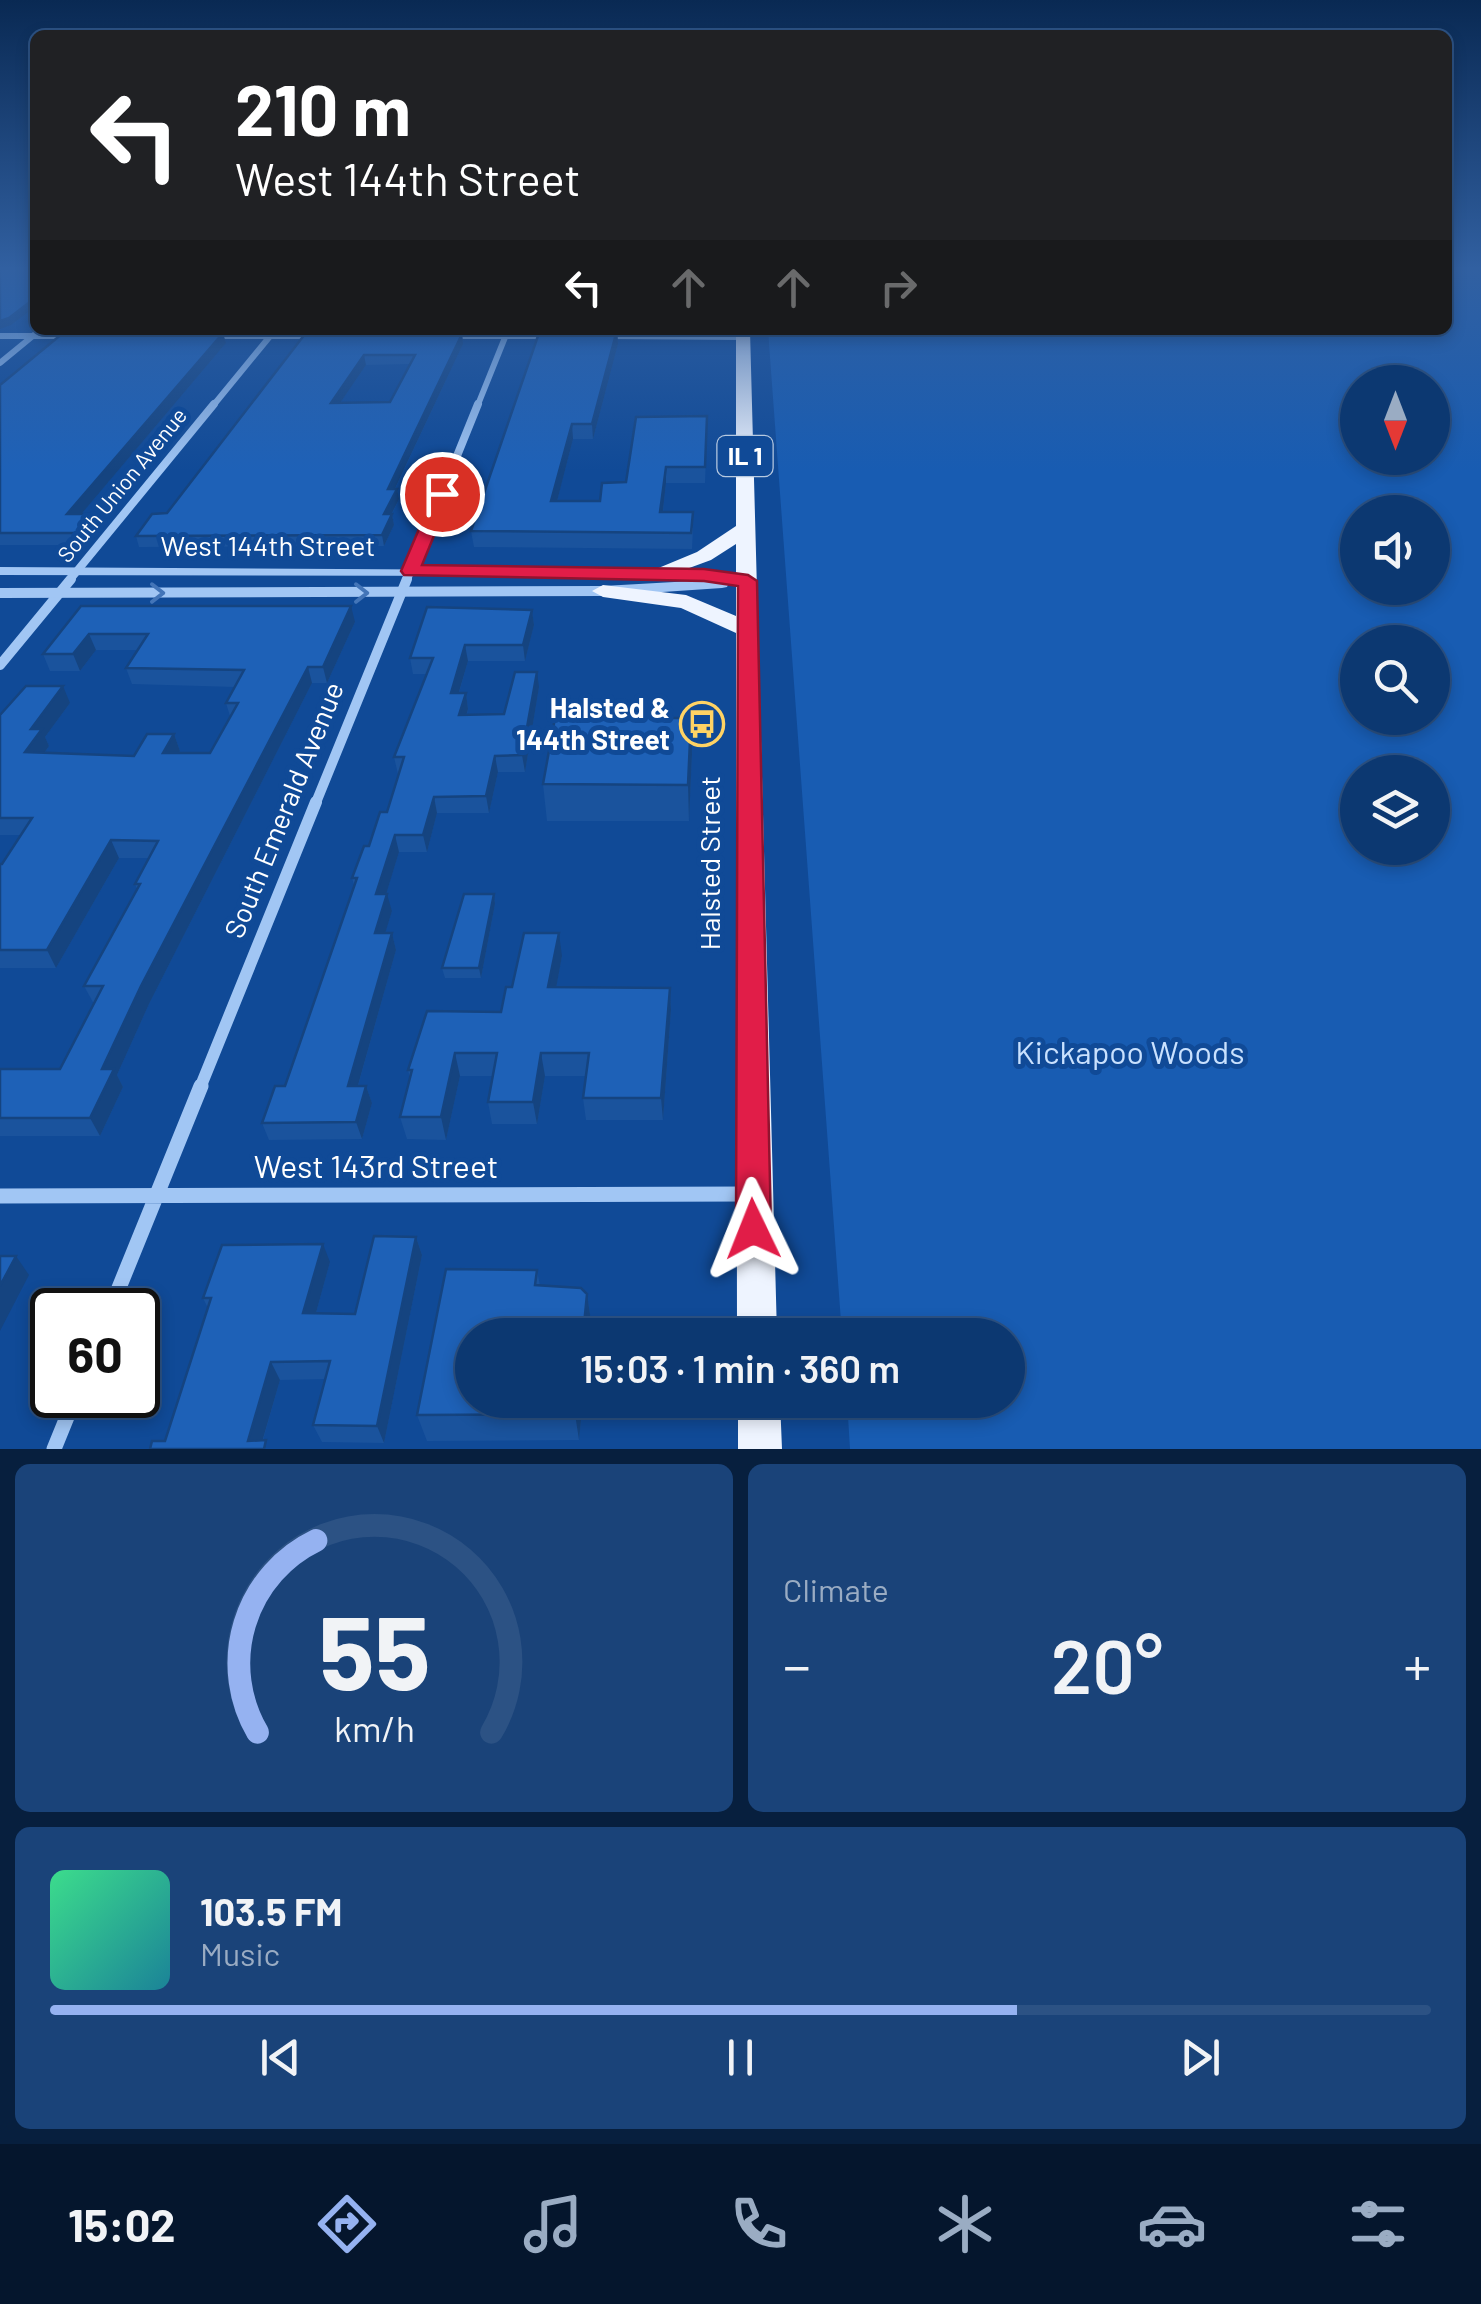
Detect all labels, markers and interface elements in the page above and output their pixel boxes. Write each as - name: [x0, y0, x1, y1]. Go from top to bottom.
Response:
- text: 210 m: [235, 66, 411, 150]
- icon: left: [70, 70, 200, 200]
- text: West 144th Street: [235, 151, 581, 205]
- icon: left: [556, 260, 611, 315]
- icon: ahead: [661, 260, 716, 315]
- icon: ahead: [766, 260, 821, 315]
- icon: right: [871, 260, 926, 315]
- north arrow: [1340, 365, 1450, 475]
- map controls: [1340, 365, 1450, 865]
- street label: South Union Avenue: [51, 402, 191, 567]
- road number: IL 1: [718, 436, 772, 476]
- pin: [400, 452, 485, 537]
- icon: arrive: [415, 467, 470, 522]
- button: sound: [1340, 495, 1450, 605]
- street label: West 144th Street: [160, 528, 376, 562]
- one-way arrow: [150, 582, 165, 604]
- one-way arrow: [354, 582, 369, 604]
- button: search: [1340, 625, 1450, 735]
- street label: South Emerald Avenue: [216, 677, 350, 943]
- place label: Halsted & 144th Street: [516, 690, 670, 756]
- bus stop icon: Halsted & 144th Street: [679, 701, 725, 747]
- button: layers: [1340, 755, 1450, 865]
- street label: Halsted Street: [692, 776, 726, 950]
- park label: Kickapoo Woods: [1015, 1032, 1245, 1070]
- street label: West 143rd Street: [254, 1146, 498, 1184]
- position arrow: [701, 1177, 805, 1281]
- speed limit sign: 60: [30, 1288, 160, 1418]
- text: 15:03 · 1 min · 360 m: [580, 1345, 900, 1391]
- text: Climate: [783, 1570, 889, 1608]
- text: 55: [318, 1586, 430, 1711]
- text: 20°: [1051, 1619, 1163, 1709]
- text: −: [783, 1631, 811, 1697]
- text: +: [1403, 1631, 1431, 1697]
- text: km/h: [334, 1706, 414, 1749]
- text: 103.5 FM: [200, 1888, 342, 1934]
- text: Music: [200, 1934, 280, 1972]
- icon: previous: [253, 2030, 308, 2085]
- icon: pause: [713, 2030, 768, 2085]
- icon: next: [1173, 2030, 1228, 2085]
- icon: directions: [312, 2189, 382, 2259]
- icon: music: [518, 2189, 588, 2259]
- icon: phone: [724, 2189, 794, 2259]
- icon: climate: [930, 2189, 1000, 2259]
- icon: car: [1137, 2189, 1207, 2259]
- icon: filters: [1343, 2189, 1413, 2259]
- text: 15:02: [68, 2197, 176, 2251]

